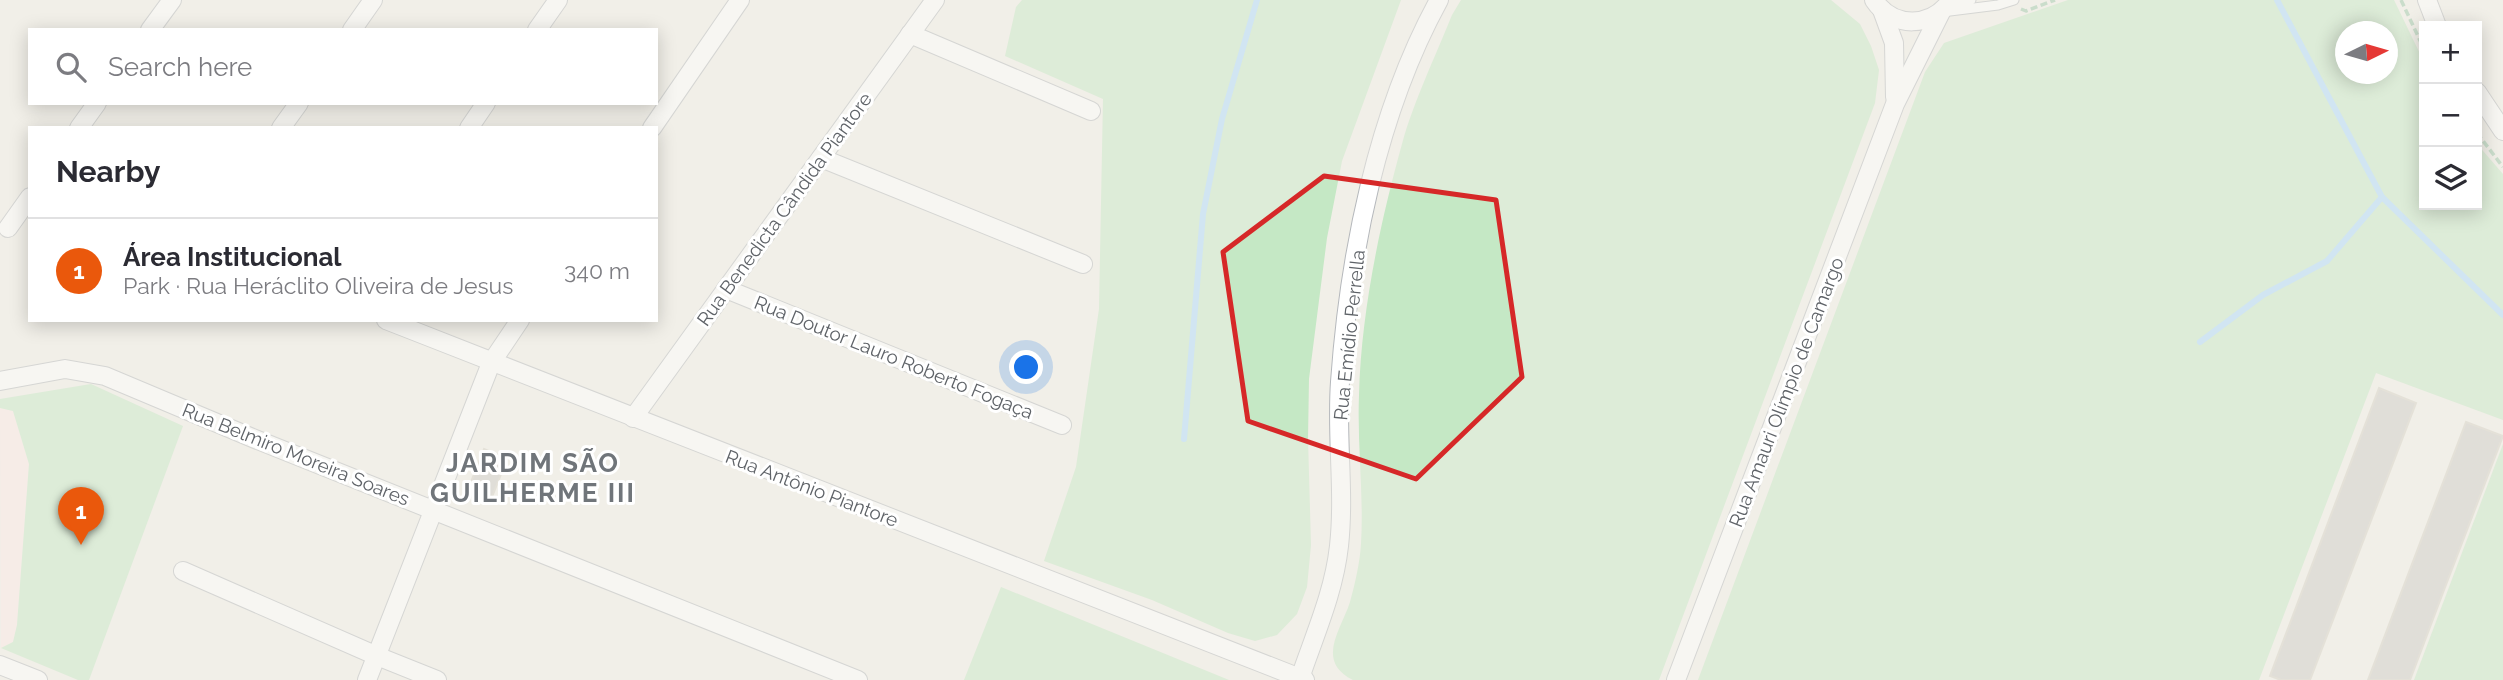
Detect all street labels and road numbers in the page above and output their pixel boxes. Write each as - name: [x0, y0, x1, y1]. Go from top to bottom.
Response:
- street label: Rua Benedicta Cândida Piantore: [692, 88, 876, 330]
- street label: Rua Emídio Perrella: [1329, 249, 1369, 421]
- street label: Rua Amauri Olímpio de Camargo: [1724, 254, 1848, 530]
- street label: Rua Doutor Lauro Roberto Fogaça: [751, 291, 1037, 423]
- street label: Rua Belmiro Moreira Soares: [179, 398, 413, 510]
- street label: Rua Antônio Piantore: [723, 445, 901, 531]

